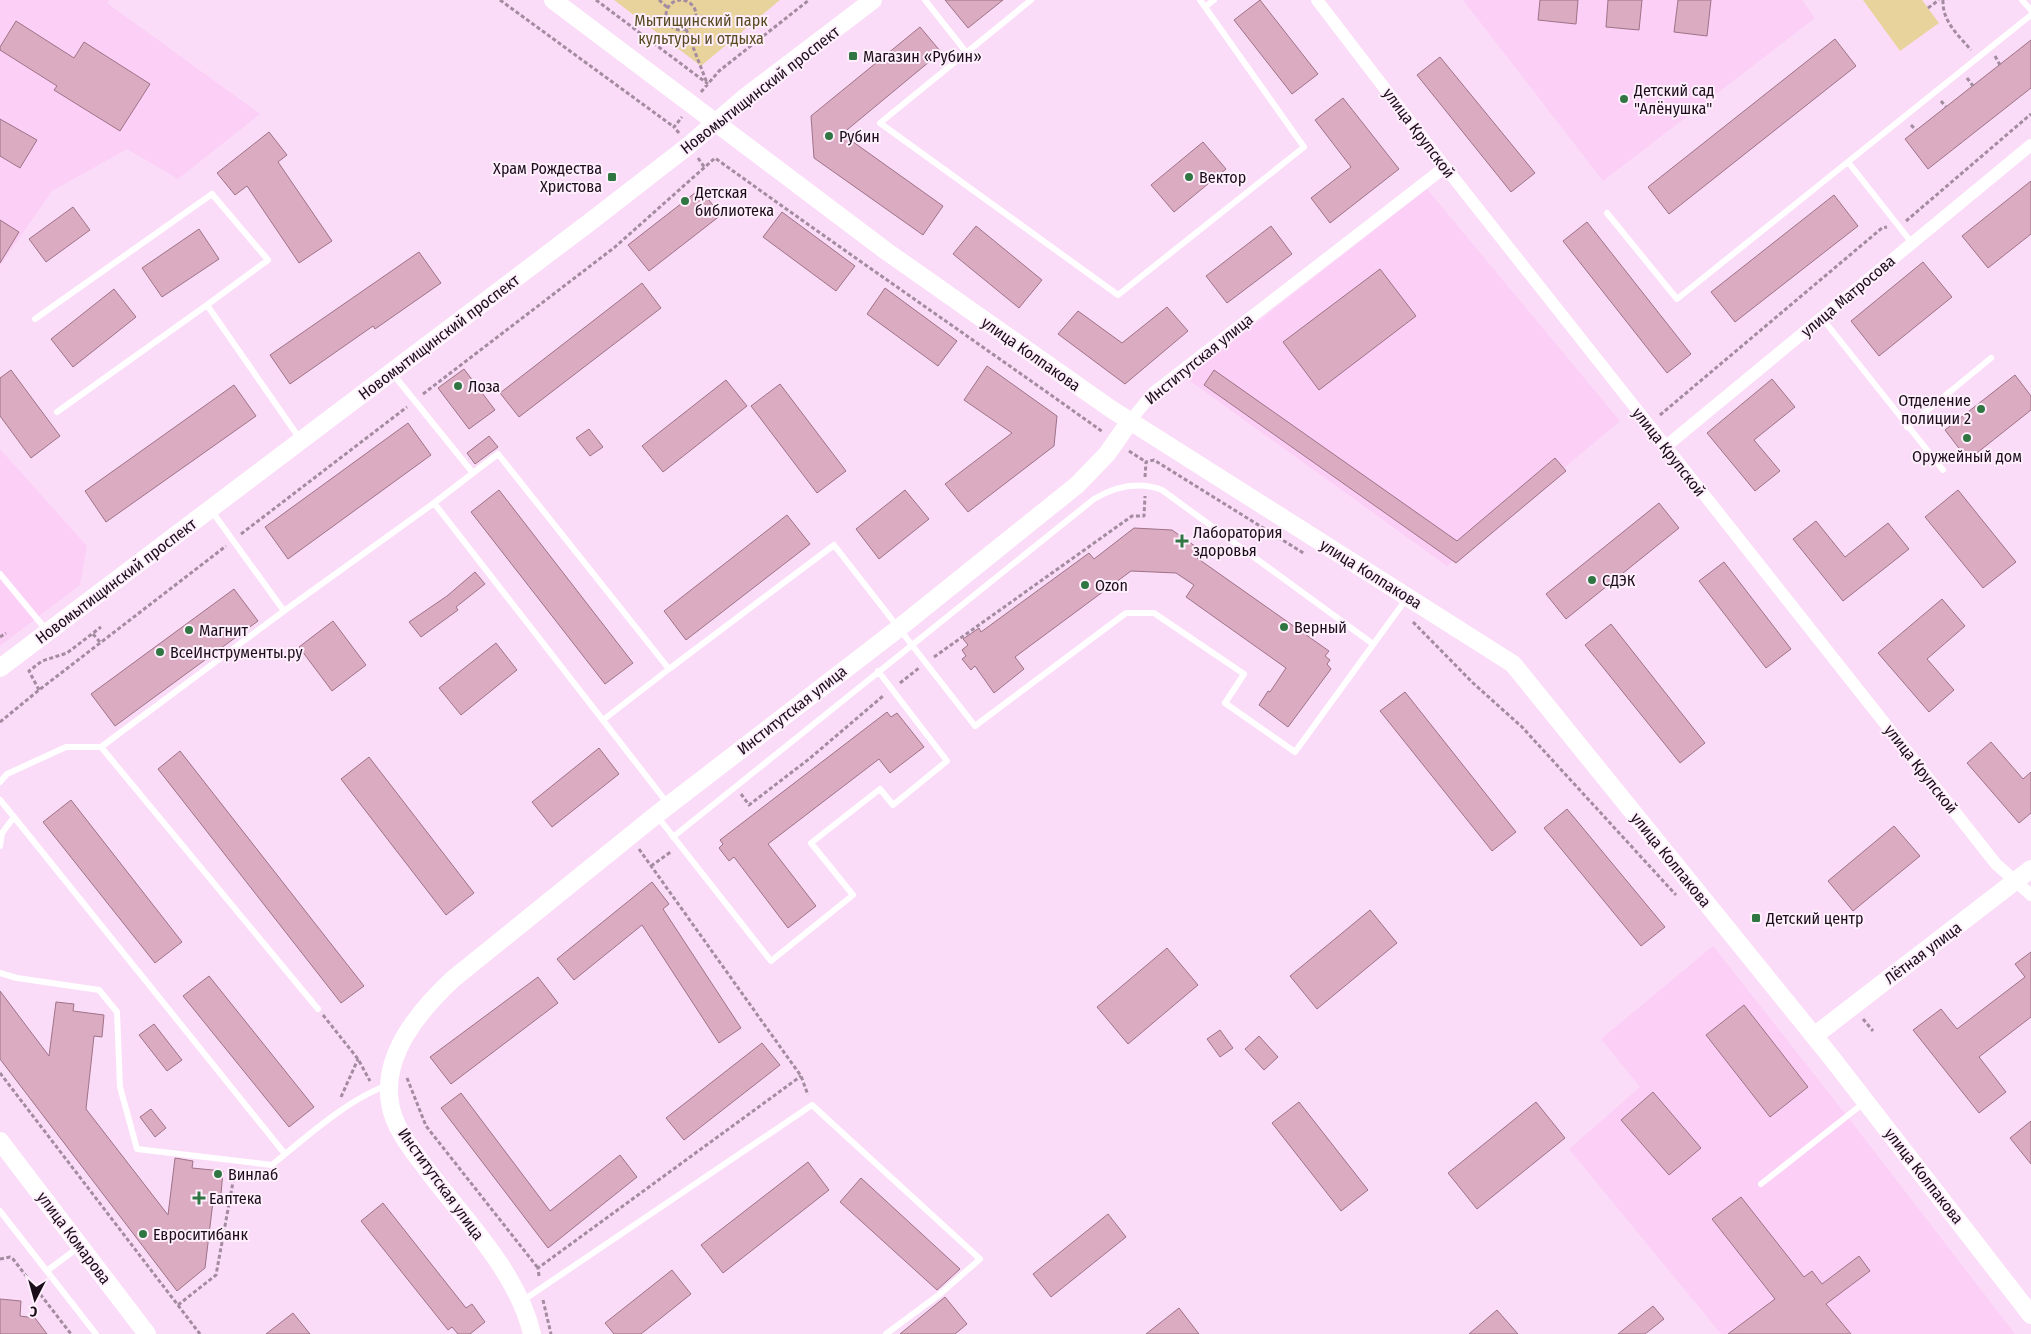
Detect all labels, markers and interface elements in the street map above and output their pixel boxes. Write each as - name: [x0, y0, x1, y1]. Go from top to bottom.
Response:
- park label: Мытищинский парк культуры и отдыха: [634, 11, 768, 48]
- street label: Новомытищинский проспект: [677, 22, 844, 158]
- place label: Магазин «Рубин»: [863, 47, 982, 66]
- marker: Магазин «Рубин»: [847, 50, 859, 62]
- place label: Детский сад "Алёнушка": [1633, 81, 1714, 118]
- street label: улица Крупской: [1379, 84, 1459, 182]
- marker: Детский сад "Алёнушка": [1618, 93, 1630, 105]
- place label: Рубин: [839, 127, 880, 146]
- marker: Рубин: [823, 130, 835, 142]
- place label: Храм Рождества Христова: [493, 159, 602, 196]
- place label: Вектор: [1199, 168, 1246, 187]
- marker: Храм Рождества Христова: [606, 171, 618, 183]
- marker: Вектор: [1183, 171, 1195, 183]
- place label: Детская библиотека: [694, 183, 774, 220]
- marker: Детская библиотека: [679, 195, 691, 207]
- street label: улица Матросова: [1797, 251, 1899, 341]
- street label: Новомытищинский проспект: [355, 270, 524, 404]
- street label: Институтская улица: [1141, 309, 1257, 408]
- street label: улица Колпакова: [978, 313, 1084, 395]
- place label: Лоза: [468, 377, 500, 396]
- marker: Лоза: [452, 380, 464, 392]
- place label: Отделение полиции 2: [1898, 391, 1971, 428]
- marker: Отделение полиции 2: [1975, 403, 1987, 415]
- street label: улица Крупской: [1628, 404, 1710, 500]
- marker: Оружейный дом: [1961, 432, 1973, 444]
- place label: Оружейный дом: [1912, 447, 2022, 466]
- street label: Новомытищинский проспект: [32, 514, 201, 648]
- place label: Лаборатория здоровья: [1193, 523, 1282, 560]
- marker: Лаборатория здоровья: [1175, 534, 1189, 548]
- street label: улица Колпакова: [1317, 535, 1426, 613]
- place label: СДЭК: [1602, 571, 1636, 590]
- marker: СДЭК: [1586, 574, 1598, 586]
- place label: Ozon: [1095, 576, 1128, 595]
- marker: Ozon: [1079, 579, 1091, 591]
- place label: Верный: [1294, 618, 1347, 637]
- place label: Магнит: [199, 621, 249, 640]
- marker: Верный: [1278, 621, 1290, 633]
- marker: Магнит: [183, 624, 195, 636]
- place label: ВсеИнструменты.ру: [170, 643, 303, 662]
- marker: ВсеИнструменты.ру: [154, 646, 166, 658]
- street label: Институтская улица: [733, 661, 851, 759]
- street label: улица Крупской: [1880, 721, 1962, 817]
- street label: улица Колпакова: [1627, 809, 1715, 911]
- place label: Детский центр: [1765, 909, 1864, 928]
- marker: Детский центр: [1750, 912, 1762, 924]
- street label: Лётная улица: [1881, 918, 1965, 988]
- street label: Институтская улица: [394, 1124, 488, 1244]
- street label: улица Колпакова: [1881, 1124, 1967, 1228]
- place label: Винлаб: [228, 1165, 278, 1184]
- marker: Винлаб: [212, 1168, 224, 1180]
- street label: улица Комарова: [33, 1188, 115, 1288]
- place label: Еаптека: [209, 1189, 262, 1208]
- marker: Еаптека: [193, 1192, 205, 1204]
- place label: Евроситибанк: [153, 1225, 248, 1244]
- marker: Евроситибанк: [137, 1228, 149, 1240]
- north arrow: [10, 1274, 60, 1324]
- text: С: [29, 1303, 38, 1320]

